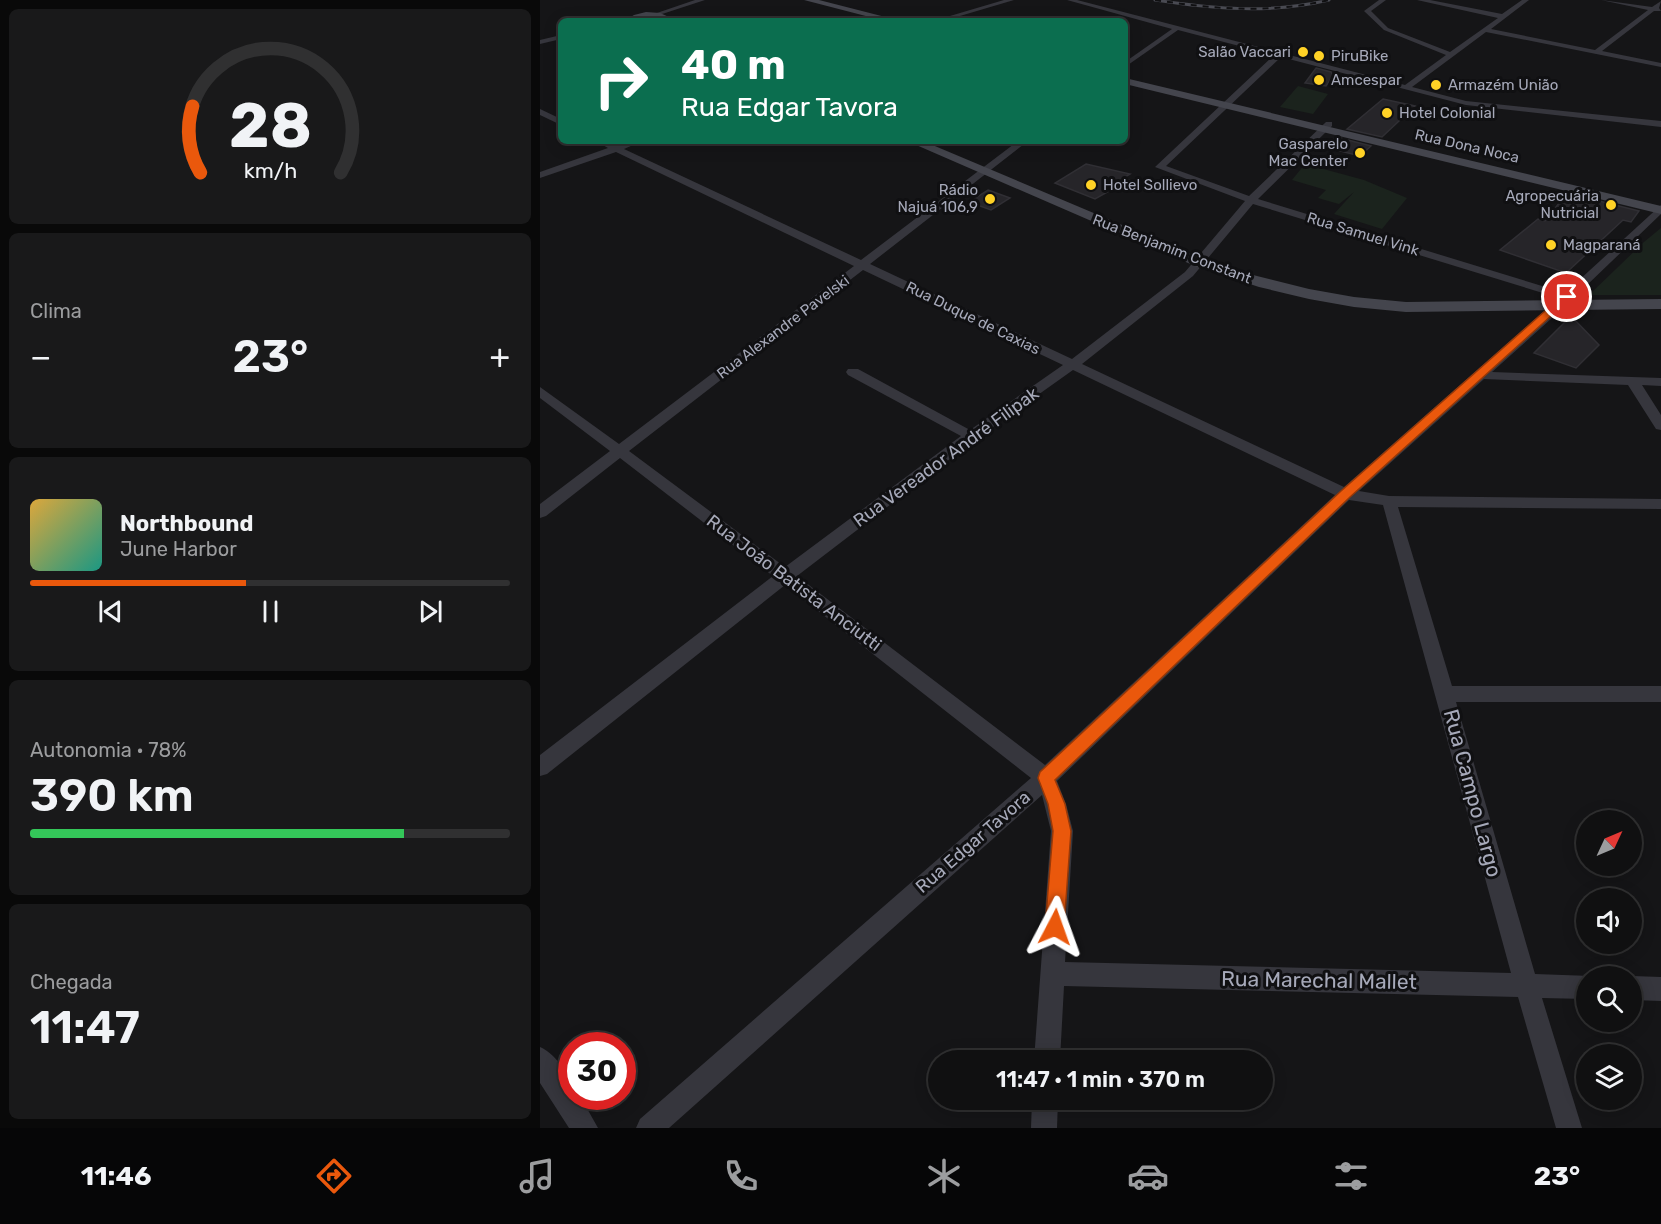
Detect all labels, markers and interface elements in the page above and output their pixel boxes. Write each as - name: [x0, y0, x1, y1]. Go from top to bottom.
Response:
- text: 40 m: [681, 40, 786, 90]
- icon: right: [582, 42, 660, 120]
- place label: Salão Vaccari: [1198, 43, 1291, 61]
- marker: Salão Vaccari: [1296, 45, 1310, 59]
- place label: PiruBike: [1331, 47, 1388, 65]
- marker: PiruBike: [1312, 49, 1326, 63]
- place label: Amcespar: [1331, 71, 1402, 89]
- marker: Amcespar: [1312, 73, 1326, 87]
- place label: Armazém União: [1448, 76, 1558, 94]
- marker: Armazém União: [1429, 78, 1443, 92]
- text: 28: [229, 90, 311, 164]
- text: Rua Edgar Tavora: [681, 91, 898, 123]
- place label: Hotel Colonial: [1399, 104, 1495, 122]
- marker: Hotel Colonial: [1380, 106, 1394, 120]
- street label: Rua Dona Noca: [1413, 125, 1521, 167]
- place label: Gasparelo Mac Center: [1269, 135, 1348, 170]
- marker: Gasparelo Mac Center: [1353, 146, 1367, 160]
- text: km/h: [243, 159, 297, 184]
- place label: Hotel Sollievo: [1103, 176, 1197, 194]
- marker: Hotel Sollievo: [1084, 178, 1098, 192]
- place label: Rádio Najuá 106,9: [897, 181, 978, 216]
- place label: Agropecuária Nutricial: [1505, 187, 1599, 222]
- marker: Rádio Najuá 106,9: [983, 192, 997, 206]
- marker: Agropecuária Nutricial: [1604, 198, 1618, 212]
- street label: Rua Samuel Vink: [1305, 208, 1422, 260]
- street label: Rua Benjamim Constant: [1090, 210, 1254, 288]
- place label: Magparaná: [1563, 236, 1641, 254]
- marker: Magparaná: [1544, 238, 1558, 252]
- street label: Rua Alexandre Pavelski: [713, 271, 853, 383]
- pin: [1541, 271, 1592, 322]
- street label: Rua Duque de Caxias: [903, 278, 1043, 358]
- icon: arrive: [1550, 280, 1583, 313]
- text: Clima: [30, 299, 82, 323]
- text: 23°: [233, 330, 308, 383]
- text: −: [30, 337, 51, 376]
- text: +: [489, 337, 510, 376]
- street label: Rua Vereador André Filipak: [849, 382, 1044, 532]
- text: Northbound: [120, 510, 253, 537]
- street label: Rua João Batista Anciutti: [702, 510, 886, 656]
- text: June Harbor: [120, 537, 237, 561]
- icon: previous: [94, 595, 127, 628]
- icon: pause: [254, 595, 287, 628]
- icon: next: [414, 595, 447, 628]
- street label: Rua Campo Largo: [1439, 706, 1507, 880]
- text: Autonomia · 78%: [30, 738, 186, 762]
- text: 390 km: [30, 769, 194, 822]
- street label: Rua Edgar Tavora: [911, 786, 1035, 898]
- north arrow: [1576, 810, 1642, 876]
- map controls: [1576, 810, 1642, 1110]
- button: sound: [1576, 888, 1642, 954]
- position arrow: [1023, 895, 1087, 959]
- street label: Rua Marechal Mallet: [1221, 966, 1417, 994]
- button: search: [1576, 966, 1642, 1032]
- text: Chegada: [30, 970, 113, 994]
- text: 11:47: [30, 1001, 140, 1054]
- speed limit sign: 30: [558, 1032, 636, 1110]
- button: layers: [1576, 1044, 1642, 1110]
- text: 11:47 · 1 min · 370 m: [996, 1066, 1205, 1093]
- icon: directions: [313, 1155, 355, 1197]
- icon: music: [516, 1155, 558, 1197]
- icon: phone: [720, 1155, 762, 1197]
- icon: climate: [923, 1155, 965, 1197]
- icon: car: [1127, 1155, 1169, 1197]
- icon: filters: [1330, 1155, 1372, 1197]
- text: 11:46: [81, 1160, 151, 1192]
- text: 23°: [1534, 1160, 1580, 1192]

